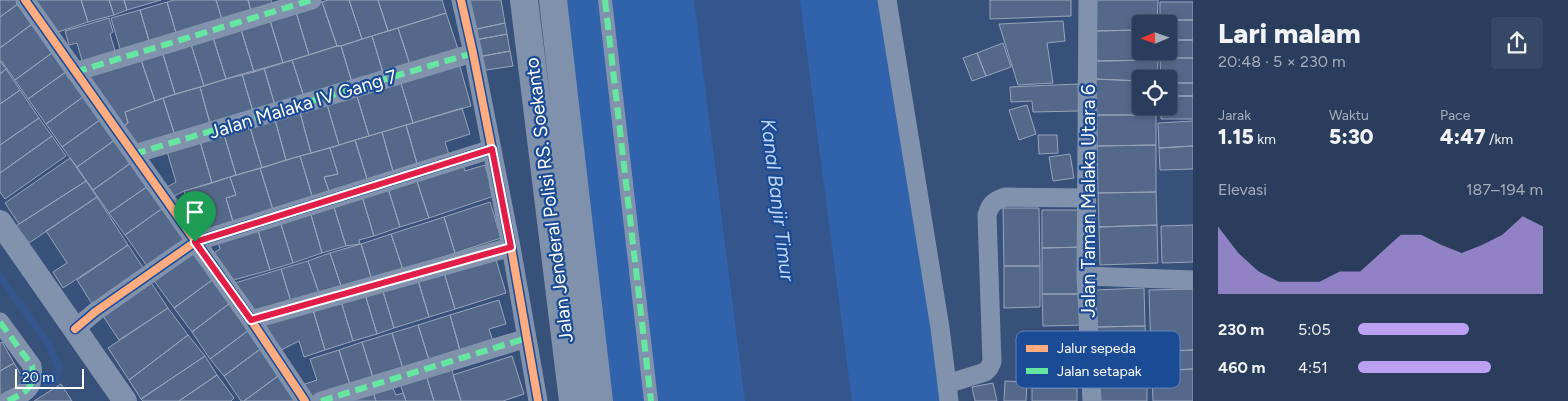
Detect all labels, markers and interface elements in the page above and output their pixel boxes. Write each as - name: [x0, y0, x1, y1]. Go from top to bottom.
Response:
- north arrow: [1132, 15, 1178, 60]
- map controls: [1132, 15, 1177, 115]
- text: Lari malam: [1218, 16, 1361, 50]
- button: share: [1491, 17, 1543, 69]
- text: 20:48 · 5 × 230 m: [1218, 52, 1346, 71]
- street label: Jalan Jenderal Polisi RS. Soekanto: [520, 56, 578, 344]
- street label: Jalan Malaka IV Gang 7: [206, 64, 400, 144]
- button: locate: [1132, 70, 1177, 115]
- street label: Jalan Taman Malaka Utara 6: [1077, 84, 1100, 318]
- text: Jarak: [1218, 107, 1251, 124]
- text: Waktu: [1329, 107, 1369, 124]
- text: Pace: [1440, 107, 1470, 124]
- water label: Kanal Banjir Timur: [756, 117, 800, 284]
- text: 1.15: [1218, 124, 1254, 149]
- text: 5:30: [1329, 124, 1374, 149]
- text: 4:47: [1440, 124, 1486, 149]
- text: km: [1254, 131, 1276, 148]
- text: /km: [1486, 131, 1513, 148]
- text: Elevasi: [1218, 180, 1267, 199]
- text: 187–194 m: [1466, 180, 1543, 199]
- pin: [174, 191, 216, 242]
- icon: arrive: [181, 198, 209, 226]
- text: 230 m: [1218, 320, 1264, 339]
- text: 5:05: [1298, 320, 1331, 339]
- legend: [1016, 331, 1180, 388]
- text: Jalur sepeda: [1057, 340, 1136, 357]
- text: 460 m: [1218, 358, 1266, 377]
- text: 4:51: [1298, 358, 1328, 377]
- text: Jalan setapak: [1057, 363, 1142, 380]
- scale bar: [15, 366, 84, 389]
- text: 20 m: [22, 369, 54, 386]

